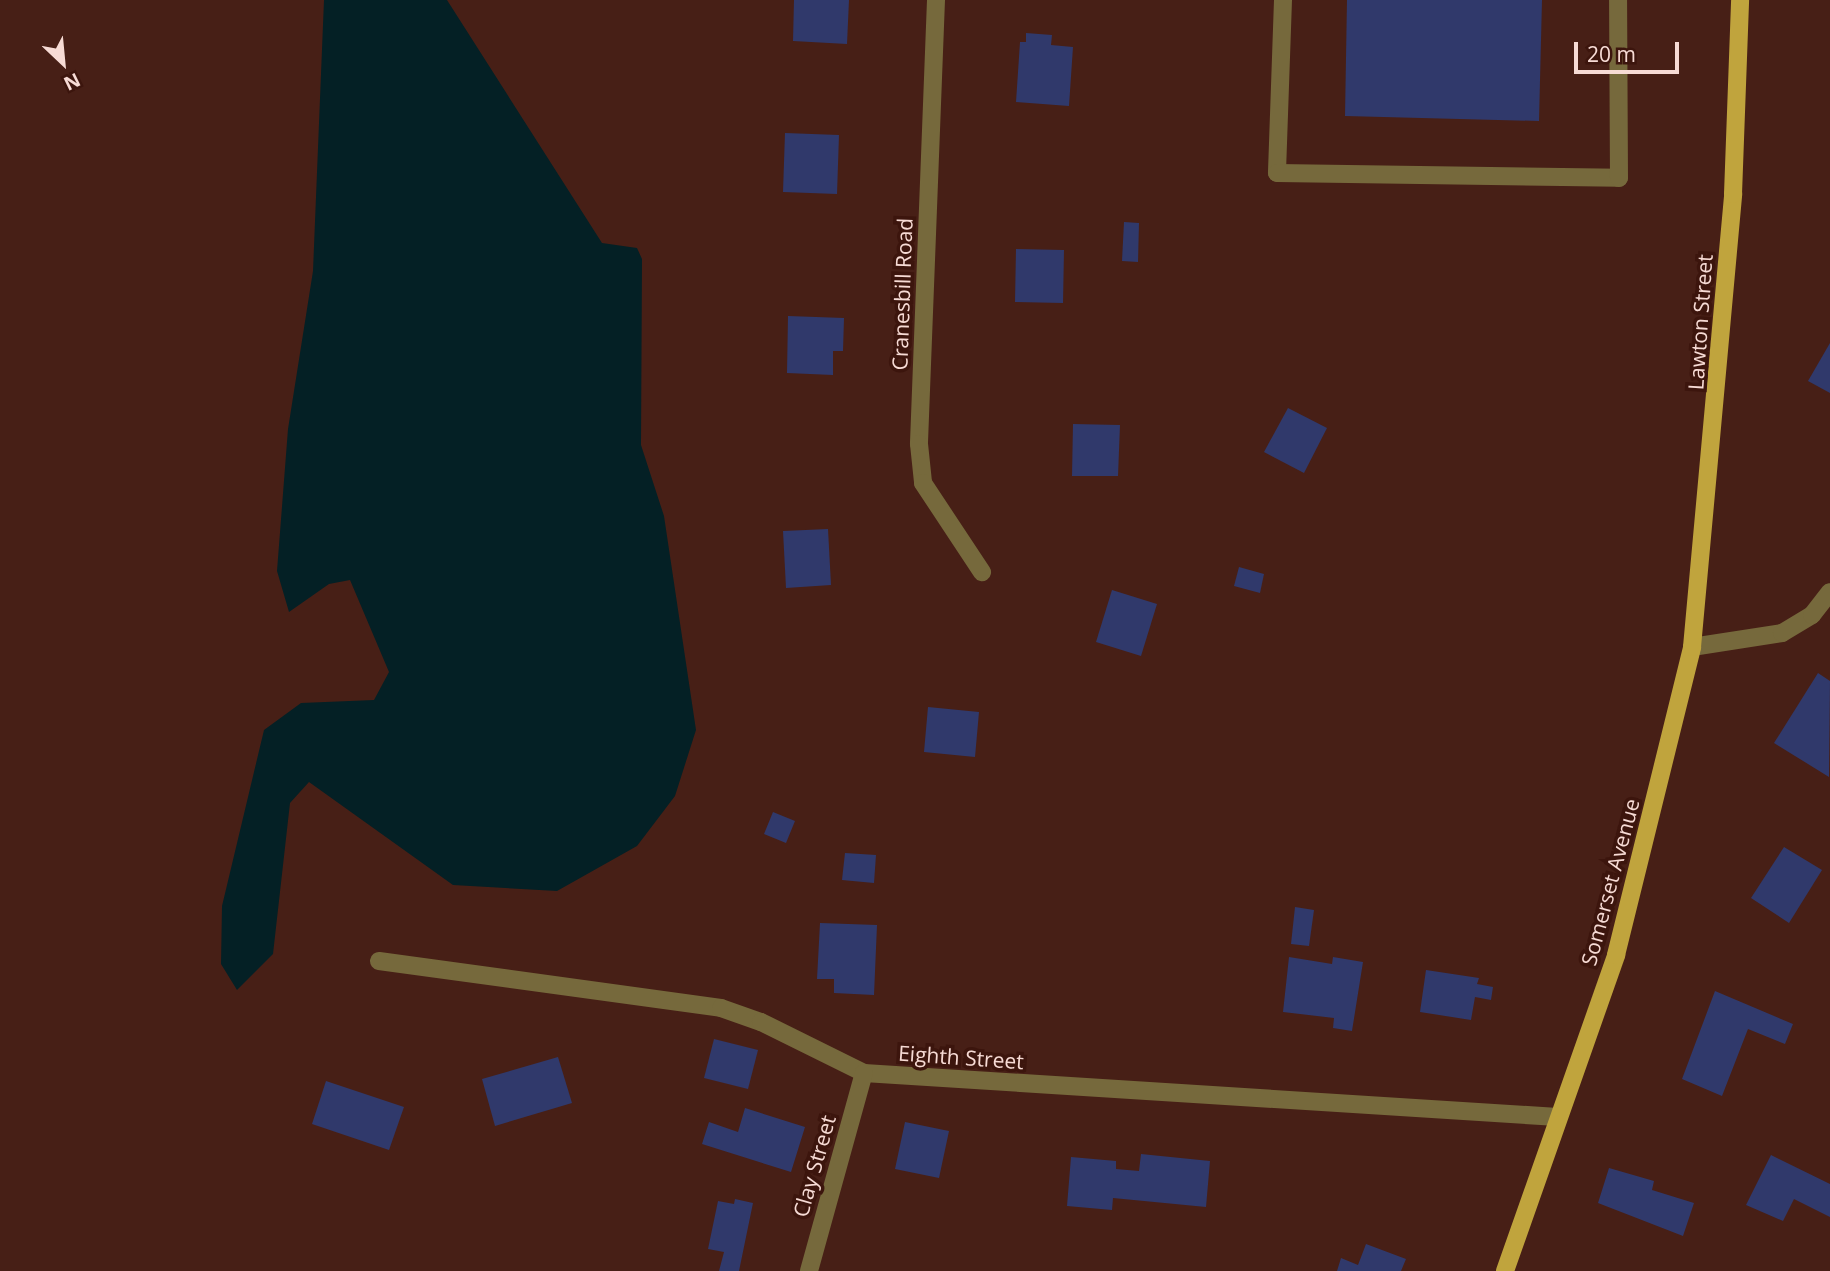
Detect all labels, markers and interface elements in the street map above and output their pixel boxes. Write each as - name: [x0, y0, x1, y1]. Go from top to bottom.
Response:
- north arrow: [28, 28, 98, 98]
- scale bar: [1578, 28, 1683, 72]
- text: 20 m: [1587, 40, 1636, 68]
- text: N: [60, 67, 85, 97]
- street label: Cranesbill Road: [887, 217, 917, 371]
- street label: Lawton Street: [1683, 253, 1717, 391]
- street label: Somerset Avenue: [1576, 796, 1644, 968]
- street label: Eighth Street: [897, 1040, 1025, 1074]
- street label: Clay Street: [787, 1112, 841, 1220]

